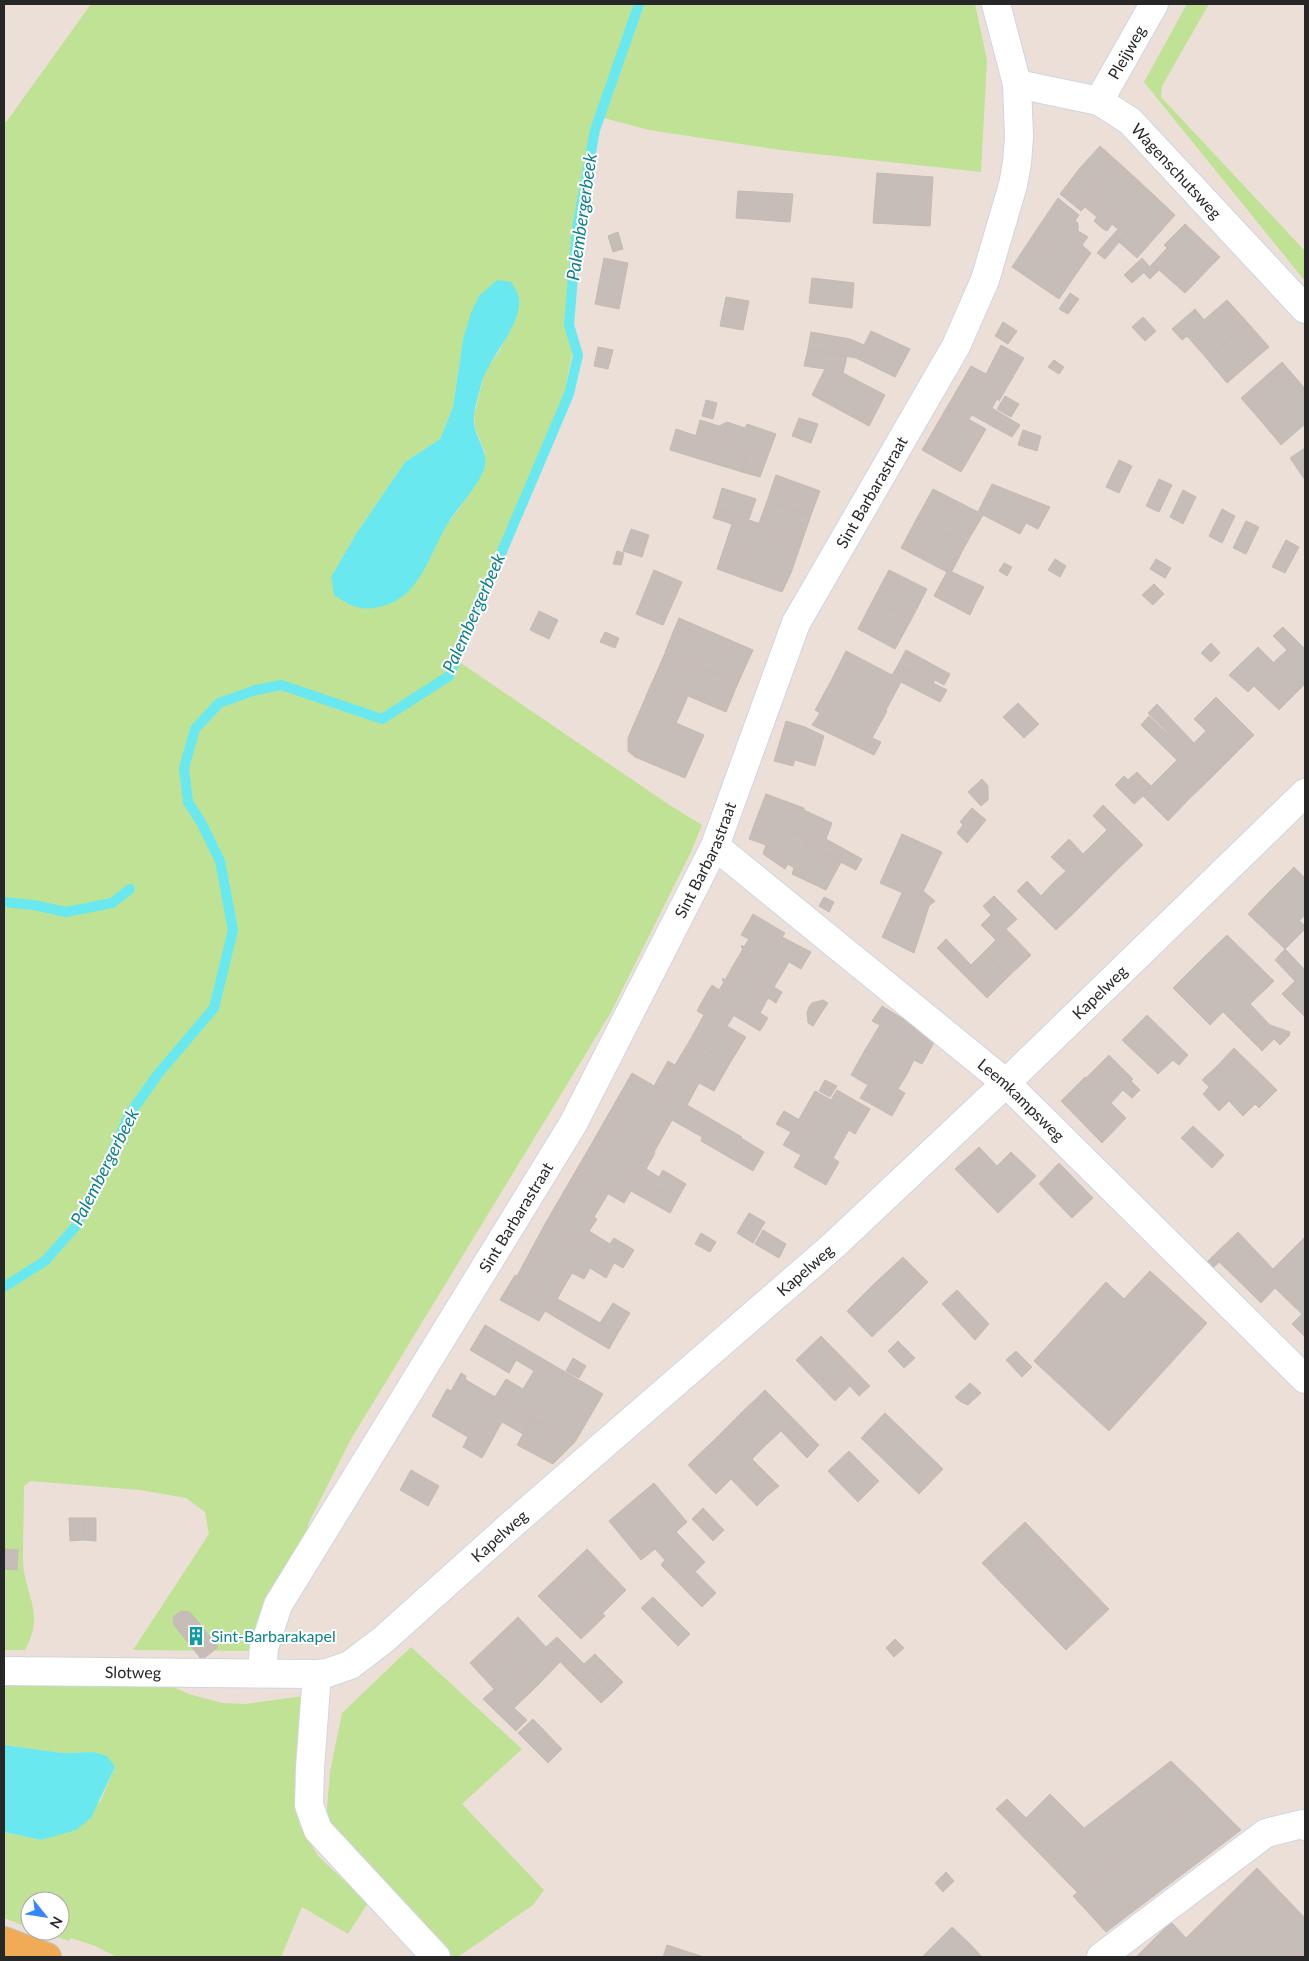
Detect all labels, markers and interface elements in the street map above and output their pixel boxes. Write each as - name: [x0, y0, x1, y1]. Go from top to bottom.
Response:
- street label: Pleijweg: [1103, 22, 1149, 82]
- street label: Wagenschutsweg: [1128, 119, 1226, 222]
- water label: Palembergerbeek: [561, 151, 601, 282]
- street label: Sint Barbarastraat: [831, 433, 911, 551]
- water label: Palembergerbeek: [437, 549, 509, 676]
- street label: Sint Barbarastraat: [670, 799, 739, 921]
- street label: Kapelweg: [1068, 961, 1131, 1023]
- street label: Leemkampsweg: [974, 1054, 1069, 1145]
- water label: Palembergerbeek: [65, 1104, 143, 1229]
- street label: Sint Barbarastraat: [474, 1158, 556, 1276]
- street label: Kapelweg: [772, 1240, 837, 1300]
- street label: Kapelweg: [467, 1505, 531, 1565]
- building icon: Sint-Barbarakapel: [185, 1625, 207, 1647]
- place label: Sint-Barbarakapel: [211, 1626, 336, 1645]
- street label: Slotweg: [105, 1662, 161, 1682]
- north arrow: [20, 1891, 70, 1941]
- text: N: [47, 1914, 67, 1932]

